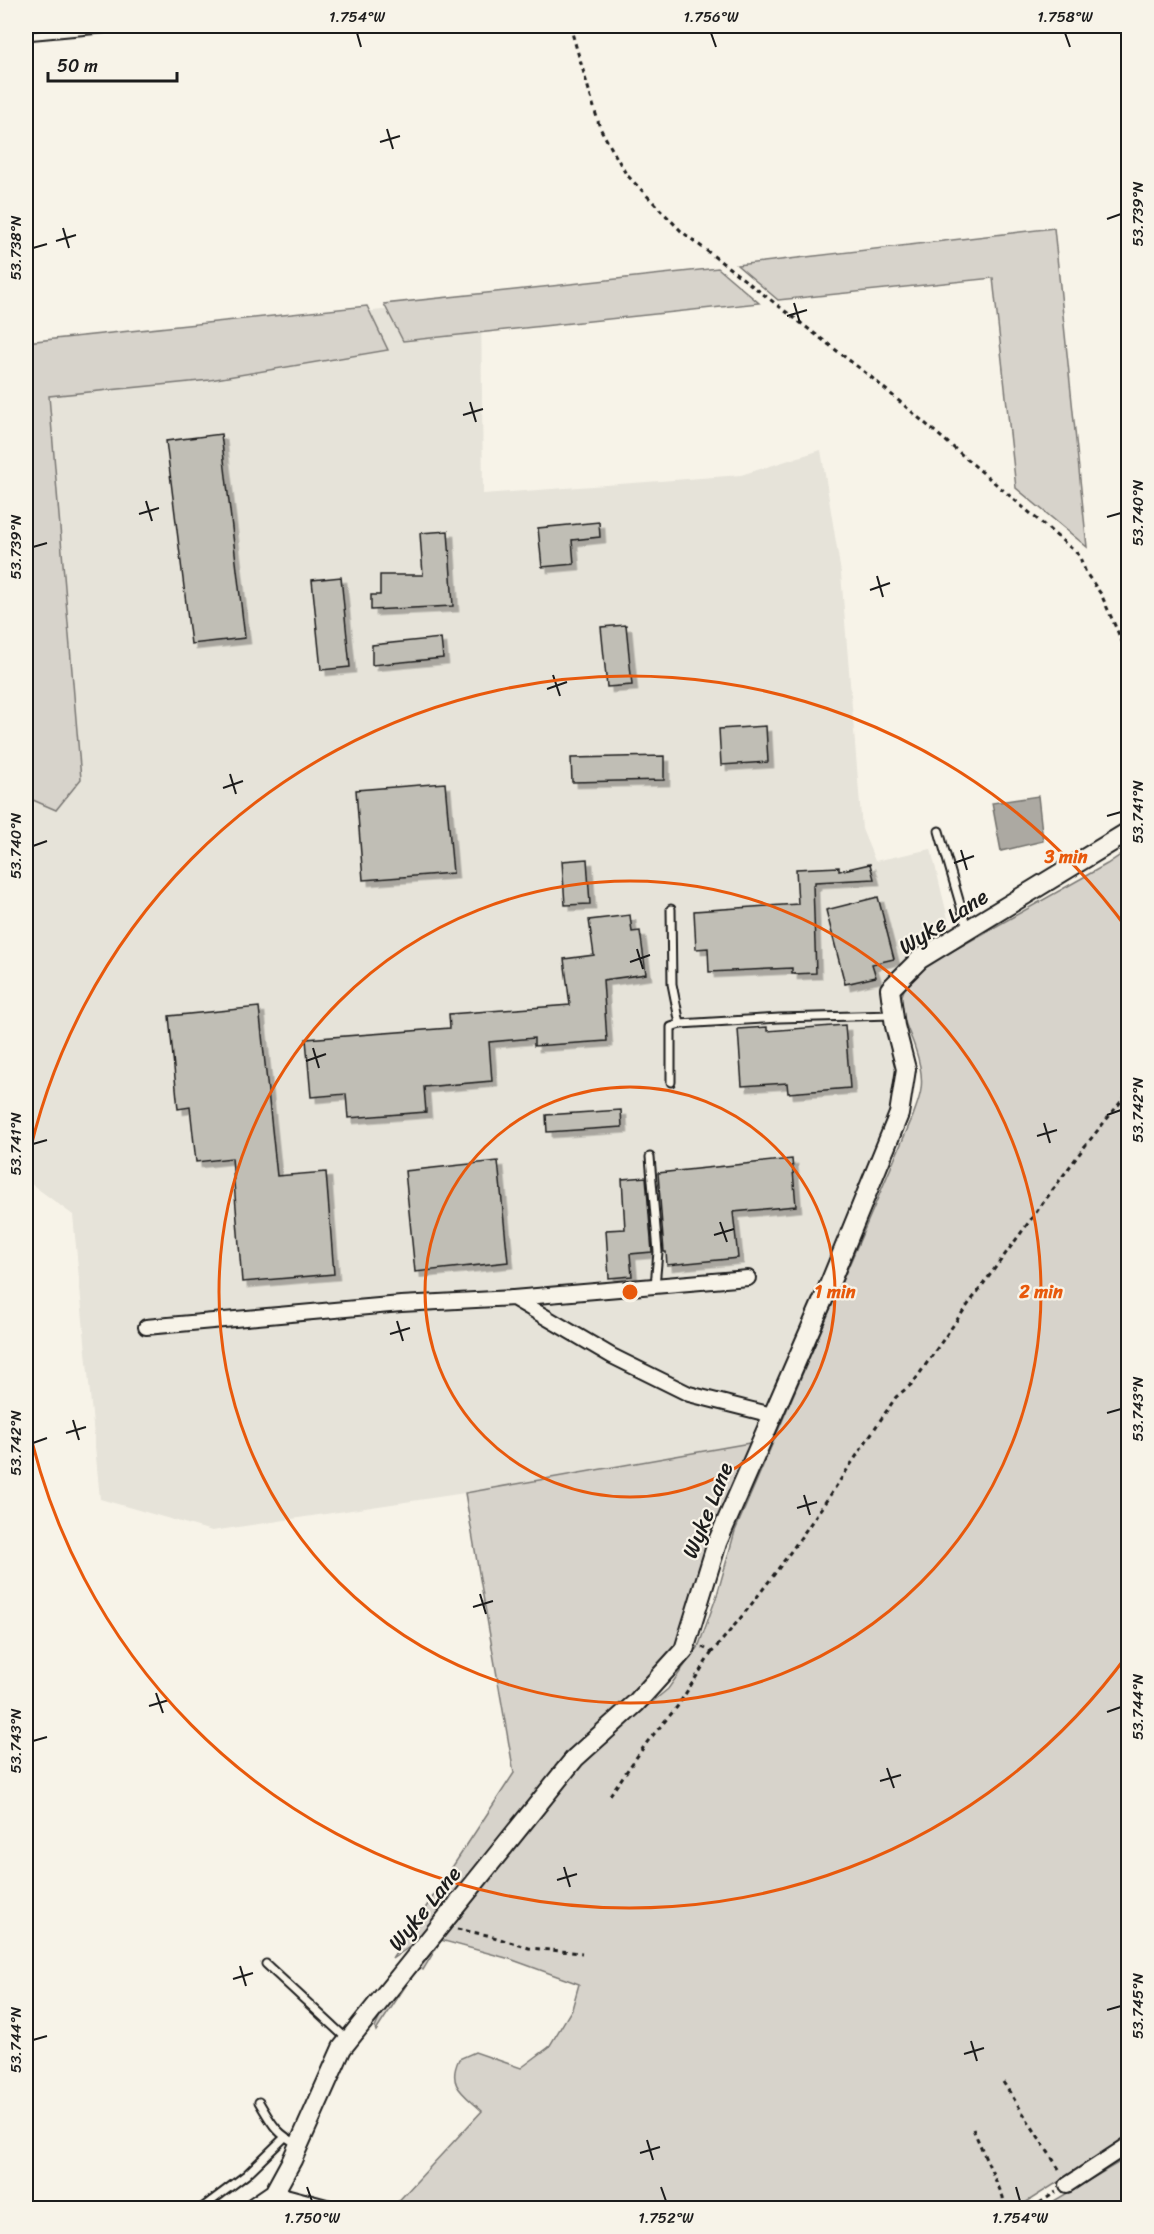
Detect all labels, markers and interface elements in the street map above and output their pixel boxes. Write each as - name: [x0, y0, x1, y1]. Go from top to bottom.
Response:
- text: 1.754°W: [329, 4, 385, 30]
- text: 1.756°W: [683, 4, 739, 30]
- text: 1.758°W: [1037, 4, 1093, 30]
- scale bar: [48, 45, 177, 83]
- text: 50 m: [57, 50, 98, 82]
- text: 53.739°N: [1125, 181, 1151, 246]
- text: 53.738°N: [3, 215, 29, 280]
- text: 53.740°N: [1125, 479, 1151, 546]
- text: 53.739°N: [3, 514, 29, 579]
- text: 53.741°N: [1125, 780, 1151, 844]
- text: 53.740°N: [3, 812, 29, 879]
- text: 3 min: [1043, 841, 1088, 873]
- street label: Wyke Lane: [890, 877, 997, 965]
- text: 53.742°N: [1125, 1077, 1151, 1143]
- text: 53.741°N: [3, 1112, 29, 1176]
- text: 1 min: [815, 1276, 856, 1308]
- text: 2 min: [1018, 1276, 1063, 1308]
- centre of rings: [620, 1282, 640, 1302]
- text: 53.743°N: [1125, 1376, 1151, 1441]
- text: 53.742°N: [3, 1410, 29, 1476]
- street label: Wyke Lane: [670, 1456, 745, 1564]
- text: 53.744°N: [1125, 1673, 1151, 1740]
- text: 53.743°N: [3, 1708, 29, 1773]
- street label: Wyke Lane: [377, 1857, 472, 1960]
- text: 53.745°N: [1125, 1972, 1151, 2039]
- text: 53.744°N: [3, 2006, 29, 2073]
- text: 1.750°W: [284, 2205, 341, 2231]
- text: 1.752°W: [638, 2205, 694, 2231]
- text: 1.754°W: [992, 2205, 1048, 2231]

